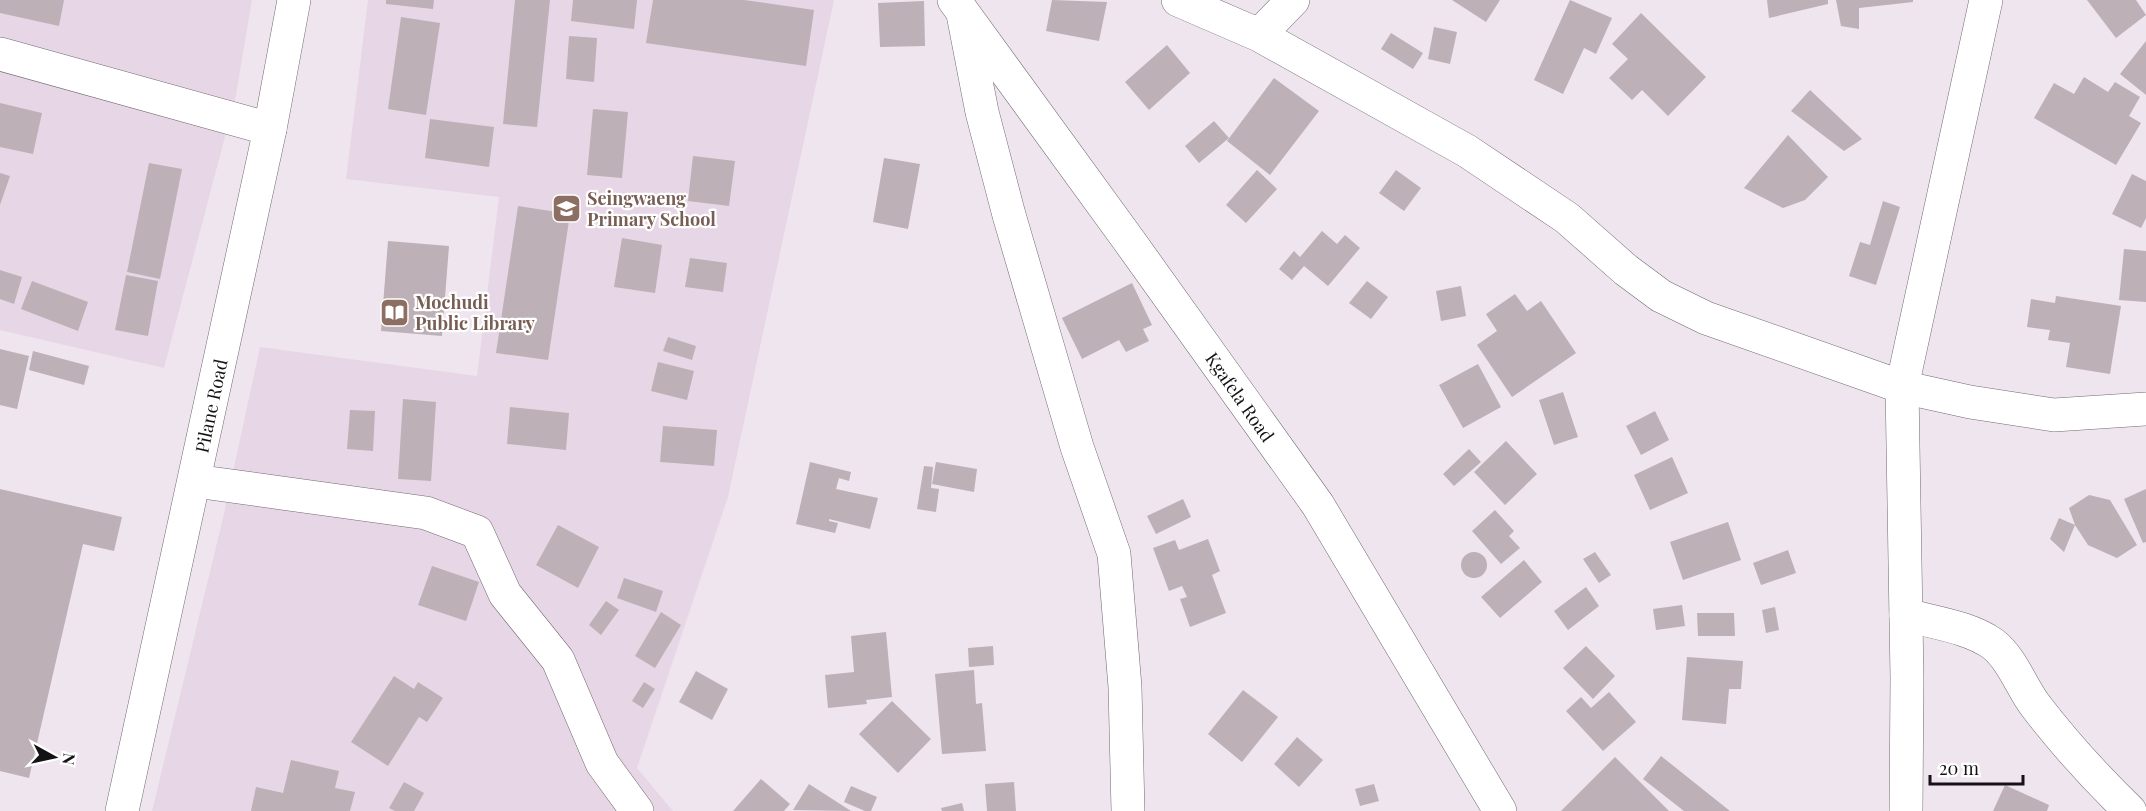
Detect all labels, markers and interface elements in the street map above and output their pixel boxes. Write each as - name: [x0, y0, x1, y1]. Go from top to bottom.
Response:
- place label: Seingwaeng Primary School: [587, 186, 716, 231]
- school or university icon: Seingwaeng Primary School: [550, 192, 582, 224]
- place label: Mochudi Public Library: [415, 290, 536, 335]
- library icon: Mochudi Public Library: [378, 296, 410, 328]
- street label: Kgafela Road: [1200, 347, 1280, 447]
- street label: Pilane Road: [189, 356, 233, 455]
- north arrow: [24, 727, 84, 787]
- scale bar: [1930, 748, 2023, 786]
- text: N: [58, 752, 81, 767]
- text: 20 m: [1939, 756, 1979, 780]

